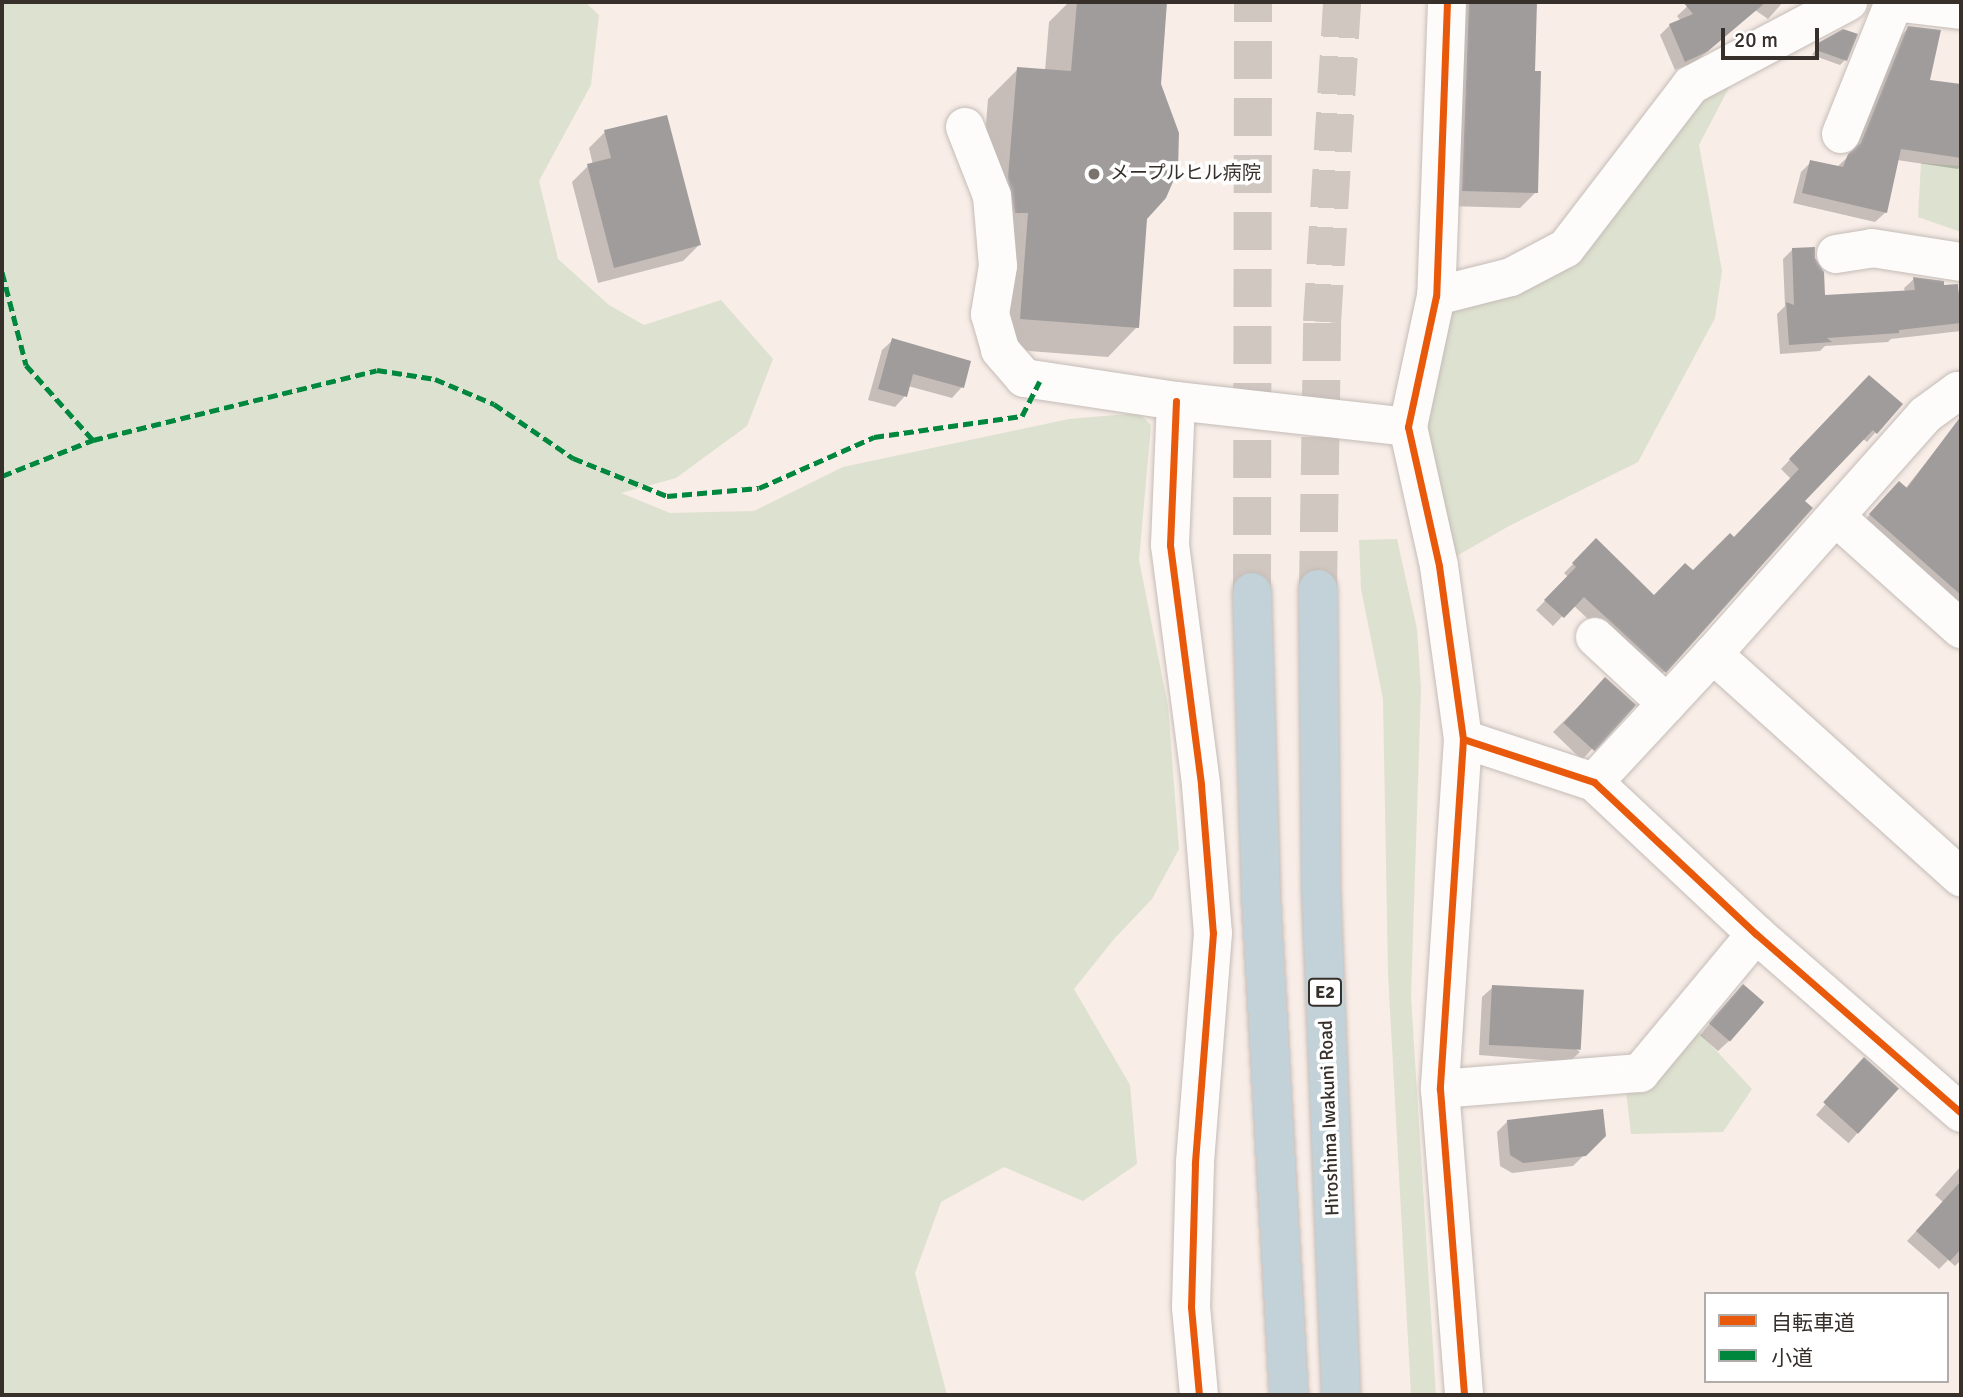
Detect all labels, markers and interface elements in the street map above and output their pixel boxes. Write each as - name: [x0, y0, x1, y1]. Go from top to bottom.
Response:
- scale bar: [1725, 14, 1823, 58]
- text: 20 m: [1734, 27, 1778, 53]
- place label: メープルヒル病院: [1110, 163, 1262, 185]
- marker: メープルヒル病院: [1084, 164, 1104, 184]
- road number: E2: [1308, 978, 1342, 1007]
- street label: Hiroshima Iwakuni Road: [1315, 1020, 1345, 1216]
- legend: [1704, 1292, 1949, 1383]
- text: 自転車道: [1771, 1310, 1855, 1336]
- text: 小道: [1771, 1345, 1813, 1371]

